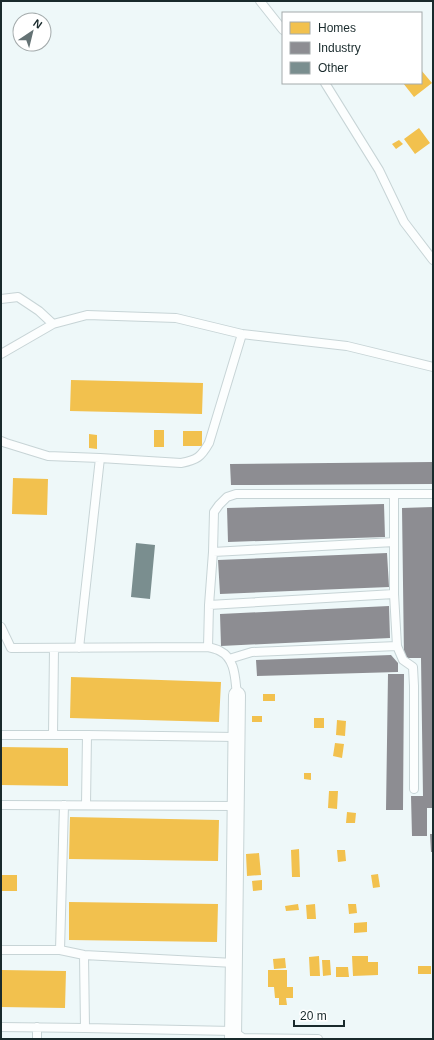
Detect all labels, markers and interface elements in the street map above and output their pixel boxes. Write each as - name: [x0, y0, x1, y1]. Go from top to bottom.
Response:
- north arrow: [12, 12, 52, 52]
- legend: [282, 12, 422, 84]
- text: N: [31, 17, 44, 31]
- text: Homes: [318, 21, 356, 35]
- text: Industry: [318, 41, 361, 55]
- text: Other: [318, 61, 348, 75]
- scale bar: [294, 1002, 344, 1028]
- text: 20 m: [300, 1009, 327, 1023]

